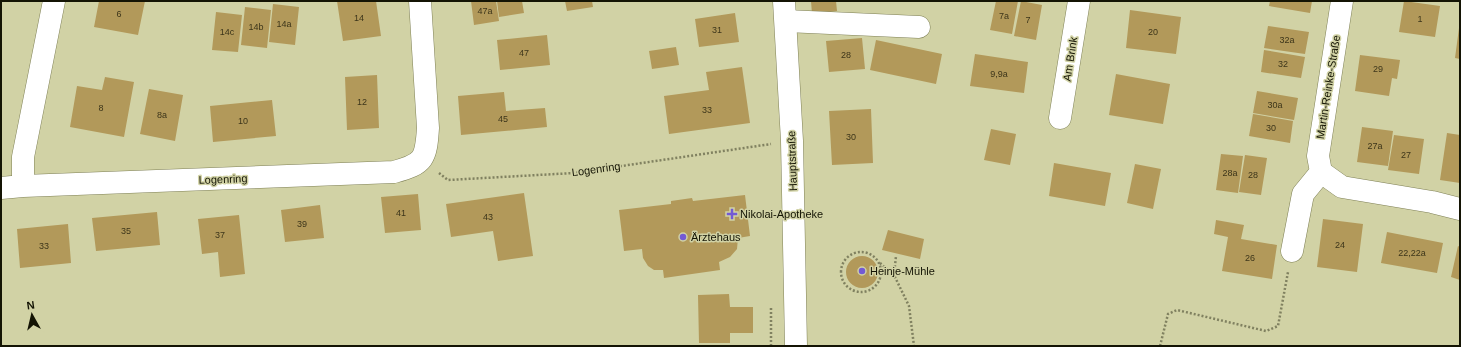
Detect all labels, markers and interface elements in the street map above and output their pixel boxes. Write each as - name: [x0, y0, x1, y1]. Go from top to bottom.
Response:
- house number: 47a: [477, 6, 493, 16]
- house number: 6: [116, 9, 122, 19]
- house number: 7a: [999, 11, 1009, 21]
- house number: 14: [354, 13, 364, 23]
- house number: 1: [1417, 14, 1423, 24]
- house number: 7: [1025, 15, 1031, 25]
- house number: 14a: [276, 19, 292, 29]
- house number: 14b: [248, 22, 264, 32]
- house number: 31: [712, 25, 722, 35]
- house number: 14c: [220, 27, 235, 37]
- house number: 20: [1148, 27, 1158, 37]
- street label: Martin-Reinke-Straße: [1314, 34, 1342, 140]
- house number: 32a: [1279, 35, 1295, 45]
- street label: Am Brink: [1061, 36, 1079, 82]
- house number: 47: [519, 48, 529, 58]
- house number: 28: [841, 50, 851, 60]
- house number: 32: [1278, 59, 1288, 69]
- house number: 29: [1373, 64, 1383, 74]
- house number: 9,9a: [990, 69, 1008, 79]
- house number: 12: [357, 97, 367, 107]
- house number: 30a: [1267, 100, 1283, 110]
- house number: 8: [98, 103, 104, 113]
- house number: 33: [702, 105, 712, 115]
- house number: 8a: [157, 110, 167, 120]
- house number: 45: [498, 114, 508, 124]
- house number: 10: [238, 116, 248, 126]
- house number: 30: [1266, 123, 1276, 133]
- street label: Hauptstraße: [785, 131, 799, 191]
- house number: 30: [846, 132, 856, 142]
- house number: 27a: [1367, 141, 1383, 151]
- house number: 27: [1401, 150, 1411, 160]
- street label: Logenring: [571, 160, 621, 178]
- house number: 28a: [1222, 168, 1238, 178]
- house number: 28: [1248, 170, 1258, 180]
- street label: Logenring: [198, 172, 248, 186]
- house number: 41: [396, 208, 406, 218]
- place label: Nikolai-Apotheke: [740, 208, 823, 220]
- marker: Nikolai-Apotheke: [727, 209, 737, 219]
- house number: 43: [483, 212, 493, 222]
- house number: 39: [297, 219, 307, 229]
- house number: 35: [121, 226, 131, 236]
- house number: 37: [215, 230, 225, 240]
- place label: Ärztehaus: [691, 231, 741, 243]
- marker: Ärztehaus: [678, 232, 688, 242]
- house number: 24: [1335, 240, 1345, 250]
- house number: 33: [39, 241, 49, 251]
- house number: 22,22a: [1398, 248, 1426, 258]
- house number: 26: [1245, 253, 1255, 263]
- place label: Heinje-Mühle: [870, 265, 935, 277]
- marker: Heinje-Mühle: [857, 266, 867, 276]
- north arrow: [12, 295, 52, 335]
- text: N: [26, 299, 35, 312]

